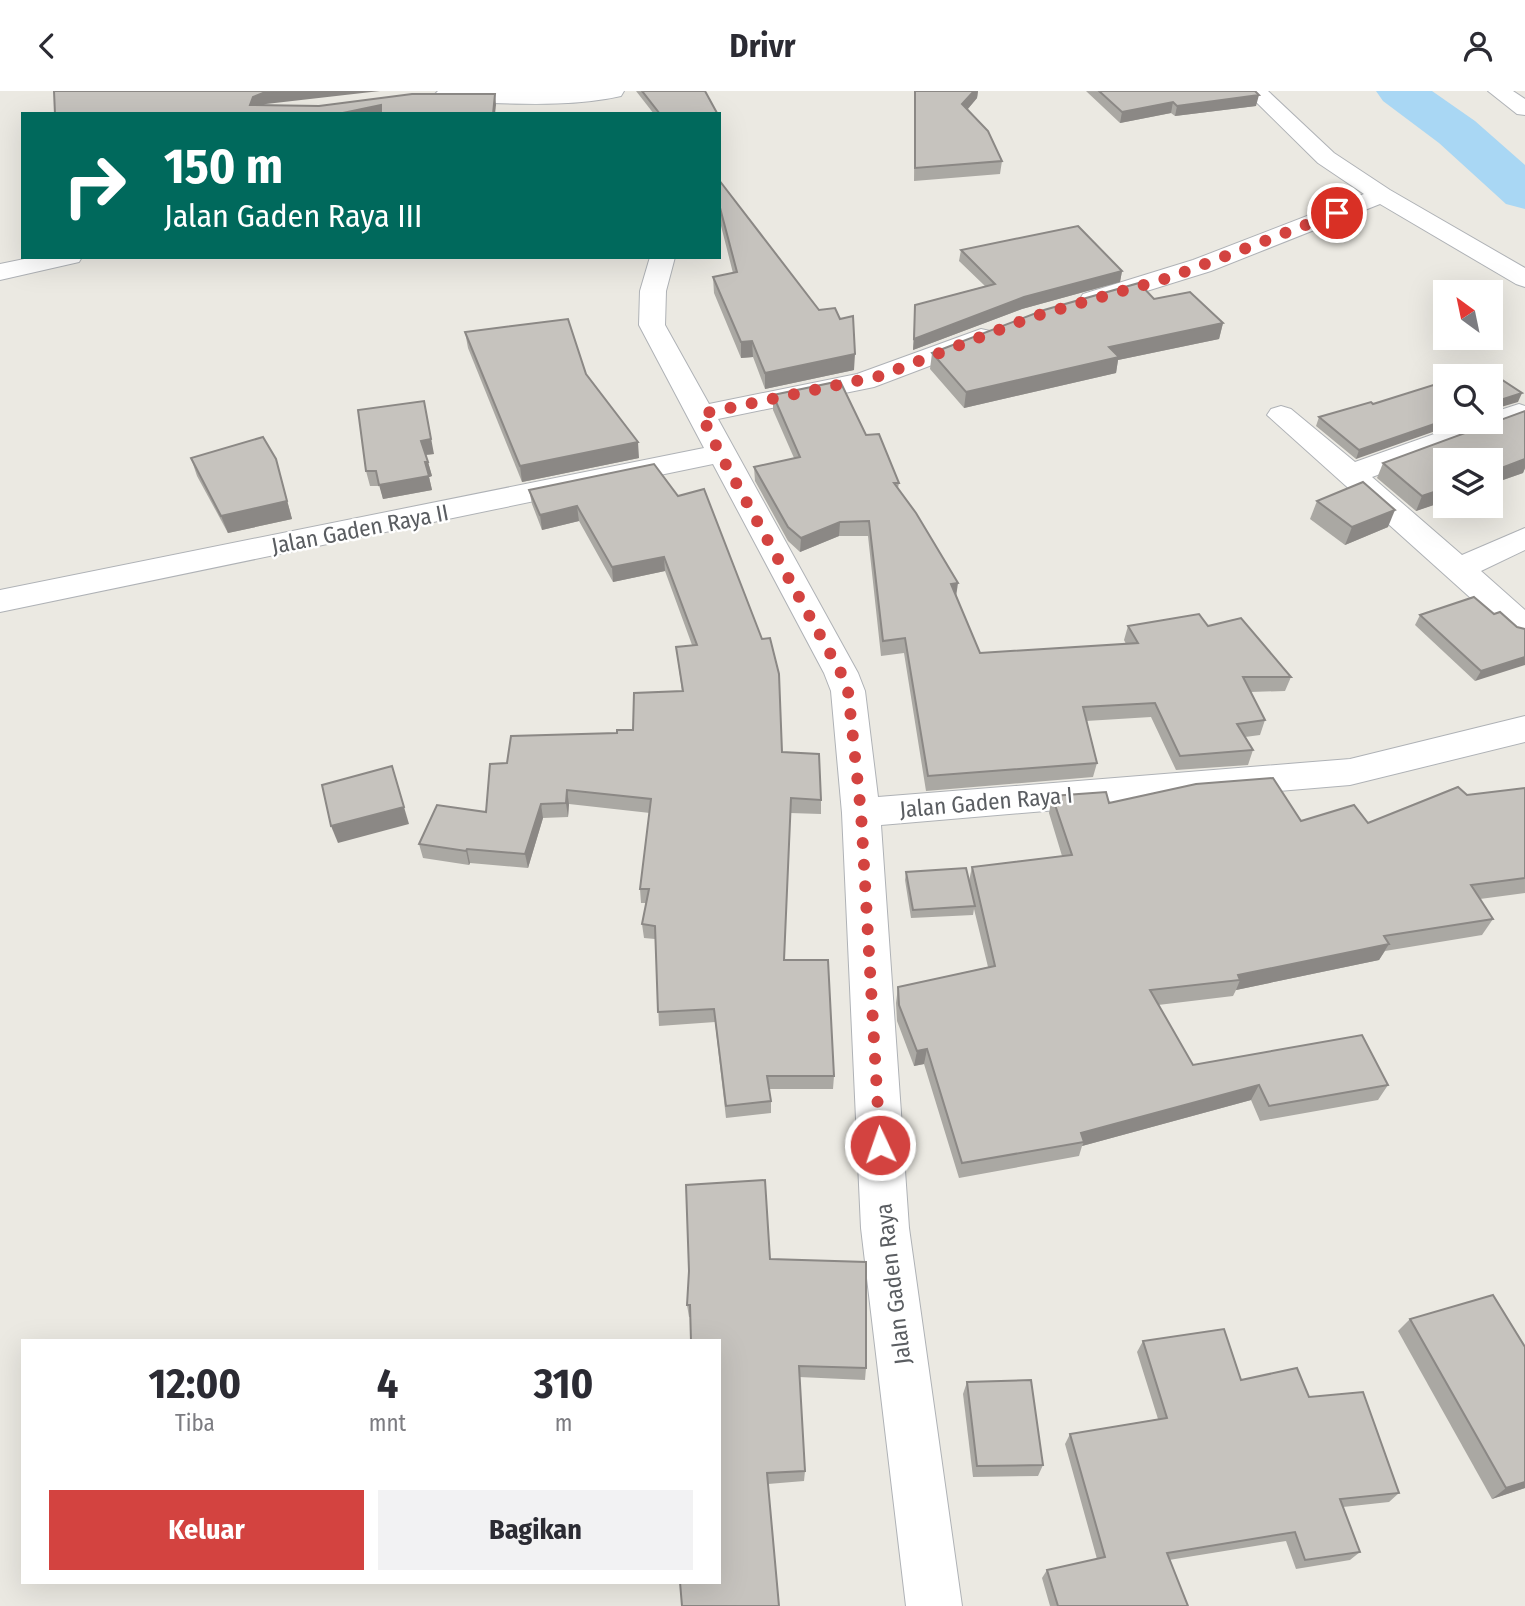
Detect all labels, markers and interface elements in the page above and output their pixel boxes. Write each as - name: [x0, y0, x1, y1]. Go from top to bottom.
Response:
- icon: back: [28, 27, 66, 65]
- text: Drivr: [730, 27, 795, 65]
- icon: person: [1459, 27, 1497, 65]
- text: 150 m: [164, 137, 283, 196]
- icon: right: [49, 140, 140, 231]
- pin: [1307, 183, 1367, 243]
- icon: arrive: [1318, 194, 1356, 232]
- text: Jalan Gaden Raya III: [164, 197, 422, 235]
- north arrow: [1433, 280, 1503, 350]
- map controls: [1433, 280, 1503, 518]
- button: search: [1433, 364, 1503, 434]
- button: layers: [1433, 448, 1503, 518]
- street label: Jalan Gaden Raya II: [269, 498, 451, 560]
- street label: Jalan Gaden Raya I: [898, 780, 1074, 824]
- position arrow: [843, 1108, 917, 1182]
- street label: Jalan Gaden Raya: [869, 1202, 917, 1366]
- text: 12:00: [149, 1359, 241, 1409]
- text: 4: [377, 1359, 398, 1409]
- text: 310: [534, 1359, 593, 1409]
- text: Tiba: [175, 1409, 215, 1437]
- text: mnt: [369, 1409, 406, 1437]
- text: m: [555, 1409, 572, 1437]
- button: Keluar: [49, 1490, 364, 1570]
- button: Bagikan: [378, 1490, 693, 1570]

